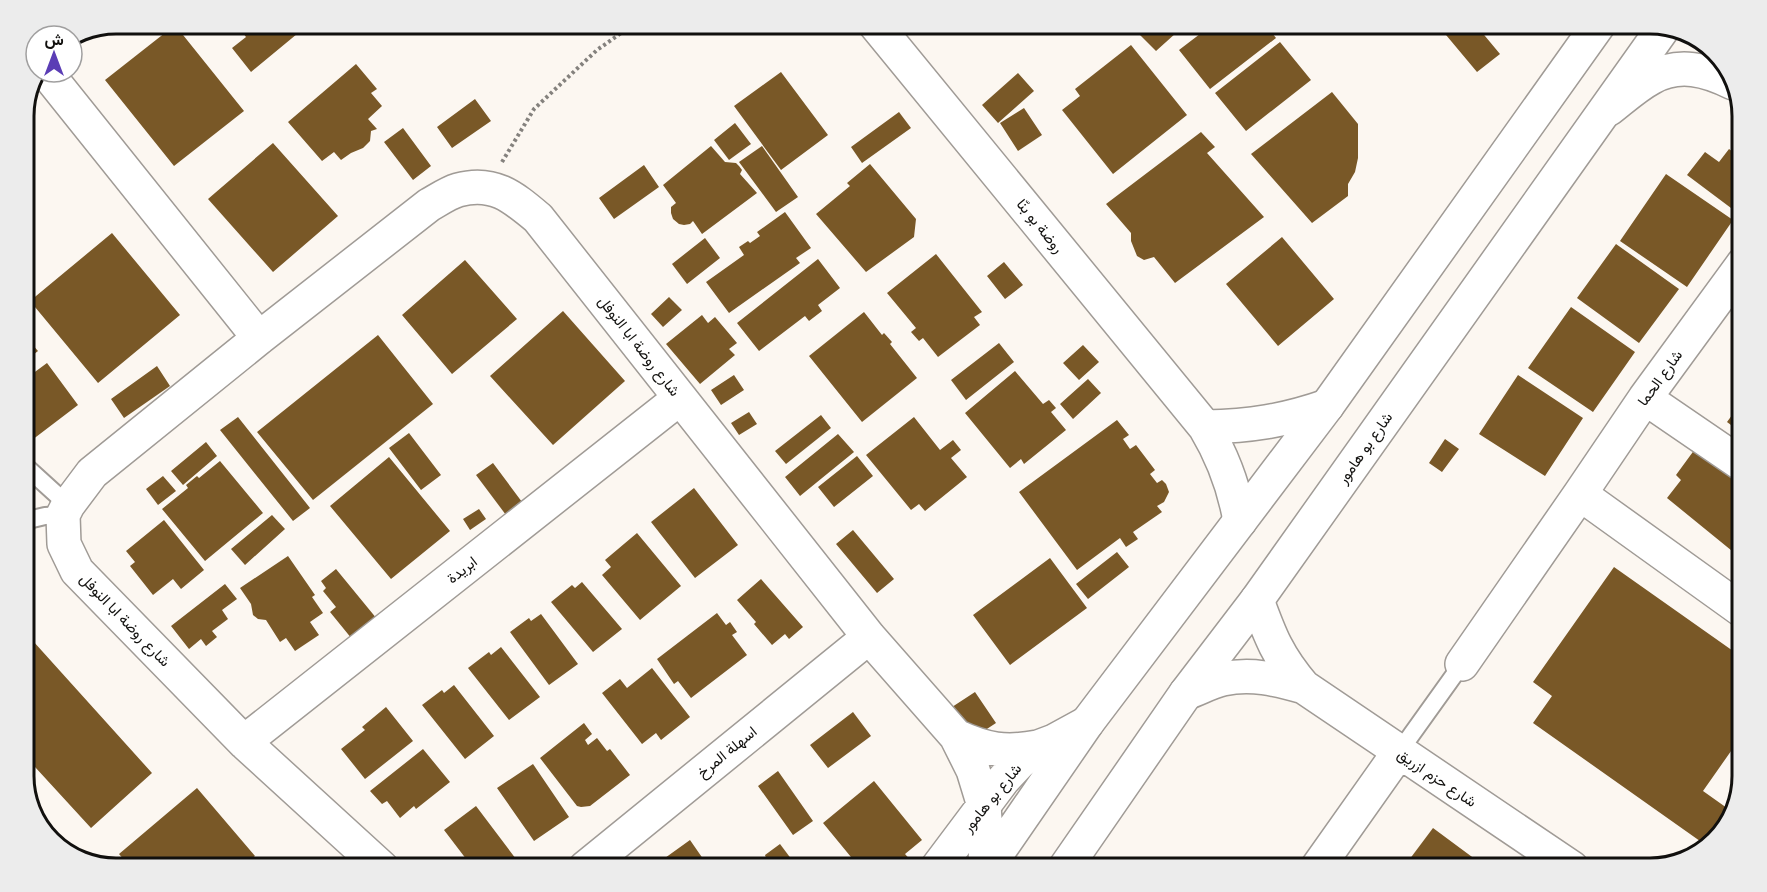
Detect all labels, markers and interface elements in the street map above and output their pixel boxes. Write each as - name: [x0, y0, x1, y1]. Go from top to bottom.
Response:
- north arrow: [24, 24, 84, 84]
- text: ش: [44, 29, 64, 50]
- street label: روضة بو بنّا: [1012, 195, 1068, 257]
- street label: شارع روضة ابا النوفل: [593, 292, 685, 401]
- street label: شارع الحما: [1633, 346, 1688, 411]
- street label: شارع بو هامور: [1332, 408, 1398, 489]
- street label: ابريدة: [443, 552, 481, 588]
- street label: شارع روضة ابا النوفل: [75, 569, 175, 672]
- street label: اسهلة المرخ: [693, 722, 762, 783]
- street label: شارع حزم ازريق: [1393, 744, 1481, 813]
- street label: شارع بو هامور: [957, 759, 1027, 838]

